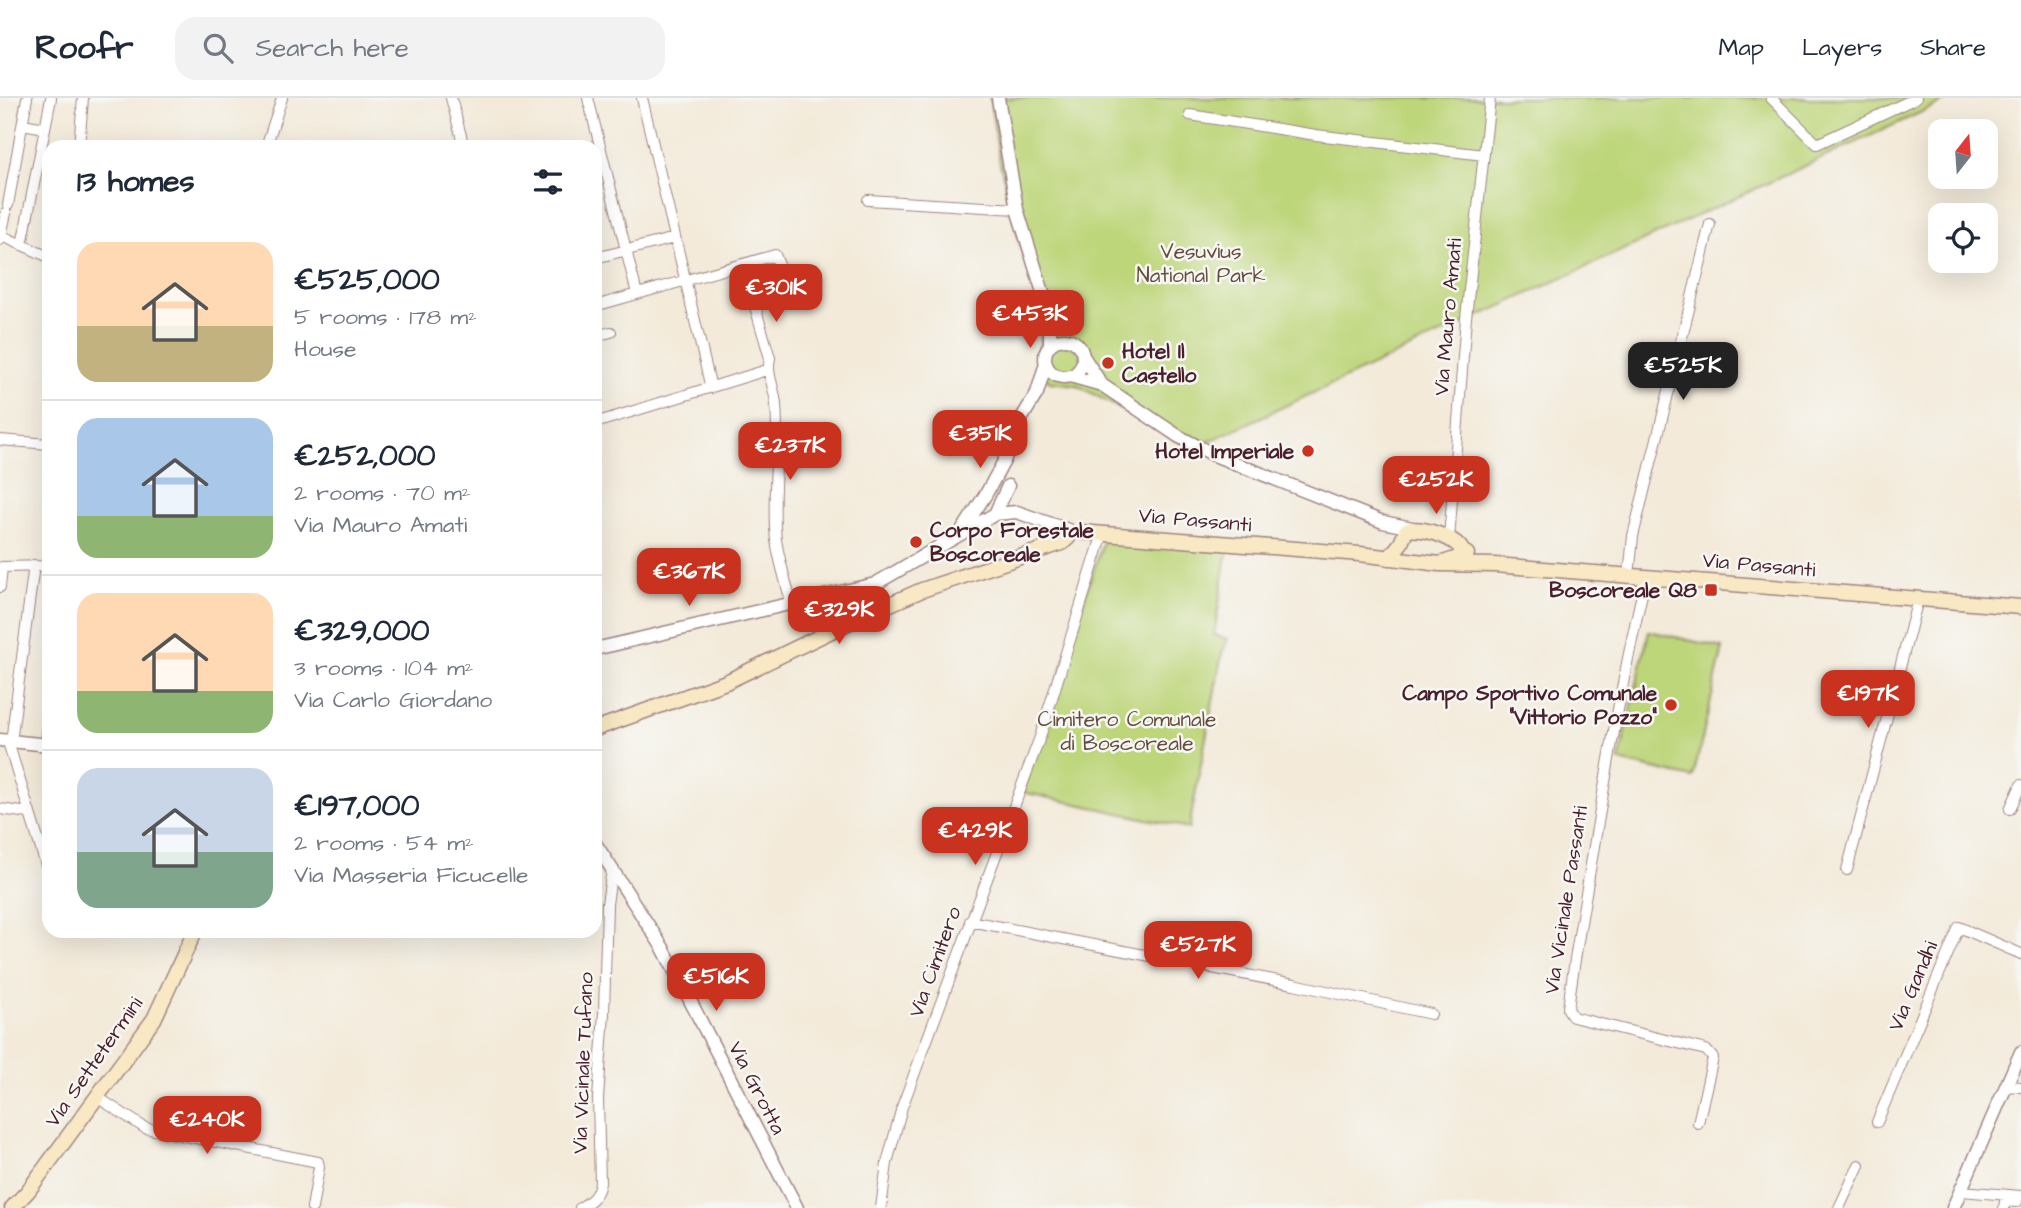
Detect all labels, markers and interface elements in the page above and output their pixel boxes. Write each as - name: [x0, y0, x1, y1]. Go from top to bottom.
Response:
- search box: [175, 17, 665, 80]
- text: Roofr: [35, 25, 133, 71]
- icon: search: [199, 29, 237, 67]
- text: Search here: [255, 30, 409, 66]
- text: Map: [1719, 31, 1764, 65]
- text: Layers: [1802, 31, 1882, 65]
- text: Share: [1920, 31, 1986, 65]
- north arrow: [1928, 119, 1998, 189]
- map controls: [1928, 119, 1998, 273]
- text: 13 homes: [77, 161, 194, 203]
- icon: filters: [529, 163, 567, 201]
- button: locate: [1928, 203, 1998, 273]
- park label: Vesuvius National Park: [1137, 237, 1265, 290]
- street label: Via Mauro Amati: [1427, 237, 1469, 397]
- text: €525,000: [294, 259, 440, 301]
- pin: €301K: [727, 264, 825, 324]
- icon: home: [133, 270, 217, 354]
- text: €301K: [745, 271, 807, 303]
- pin: €453K: [981, 290, 1079, 350]
- text: €453K: [992, 297, 1068, 329]
- text: 5 rooms · 178 m²: [294, 301, 477, 333]
- text: House: [294, 333, 357, 365]
- place label: Hotel Il Castello: [1122, 337, 1197, 390]
- pin: €525K: [1634, 342, 1732, 402]
- text: €525K: [1644, 349, 1722, 381]
- marker: Hotel Il Castello: [1100, 355, 1116, 371]
- pin: €351K: [931, 410, 1029, 470]
- text: €351K: [948, 417, 1012, 449]
- pin: €237K: [741, 422, 839, 482]
- text: €237K: [754, 429, 826, 461]
- text: €252,000: [294, 435, 436, 477]
- place label: Hotel Imperiale: [1155, 437, 1295, 467]
- marker: Hotel Imperiale: [1300, 443, 1316, 459]
- icon: home: [133, 446, 217, 530]
- pin: €252K: [1387, 456, 1485, 516]
- text: €252K: [1399, 463, 1473, 495]
- text: 2 rooms · 70 m²: [294, 477, 470, 509]
- street label: Via Passanti: [1137, 501, 1253, 539]
- text: Via Mauro Amati: [294, 509, 467, 541]
- place label: Corpo Forestale Boscoreale: [930, 516, 1094, 569]
- marker: Corpo Forestale Boscoreale: [908, 534, 924, 550]
- street label: Via Passanti: [1701, 546, 1817, 584]
- pin: €367K: [640, 548, 738, 608]
- text: €367K: [653, 555, 725, 587]
- place label: Boscoreale Q8: [1549, 576, 1697, 605]
- marker: Boscoreale Q8: [1703, 582, 1719, 598]
- pin: €329K: [790, 587, 888, 646]
- text: €329K: [804, 593, 874, 625]
- text: €329,000: [294, 610, 429, 652]
- icon: home: [133, 621, 217, 705]
- text: 3 rooms · 104 m²: [294, 652, 473, 684]
- pin: €197K: [1819, 670, 1917, 730]
- text: €197K: [1837, 677, 1899, 709]
- place label: Campo Sportivo Comunale "Vittorio Pozzo": [1402, 679, 1658, 732]
- text: Via Carlo Giordano: [294, 684, 492, 716]
- marker: Campo Sportivo Comunale "Vittorio Pozzo": [1663, 697, 1679, 713]
- park label: Cimitero Comunale di Boscoreale: [1038, 705, 1216, 758]
- text: €197,000: [294, 785, 419, 827]
- icon: home: [133, 796, 217, 880]
- street label: Via Vicinale Passanti: [1537, 804, 1595, 996]
- pin: €429K: [926, 808, 1024, 867]
- text: €429K: [938, 814, 1012, 846]
- text: 2 rooms · 54 m²: [294, 827, 474, 859]
- text: Via Masseria Ficucelle: [294, 859, 528, 891]
- street label: Via Cimitero: [901, 902, 969, 1022]
- pin: €527K: [1149, 922, 1247, 981]
- text: €527K: [1160, 928, 1236, 960]
- street label: Via Gandhi: [1881, 936, 1945, 1036]
- pin: €516K: [667, 954, 765, 1013]
- text: €516K: [683, 960, 749, 992]
- street label: Via Vicinale Tufano: [565, 972, 601, 1154]
- street label: Via Settetermini: [38, 991, 150, 1133]
- street label: Via Grotta: [721, 1036, 793, 1140]
- pin: €240K: [158, 1096, 256, 1156]
- text: €240K: [169, 1103, 245, 1135]

